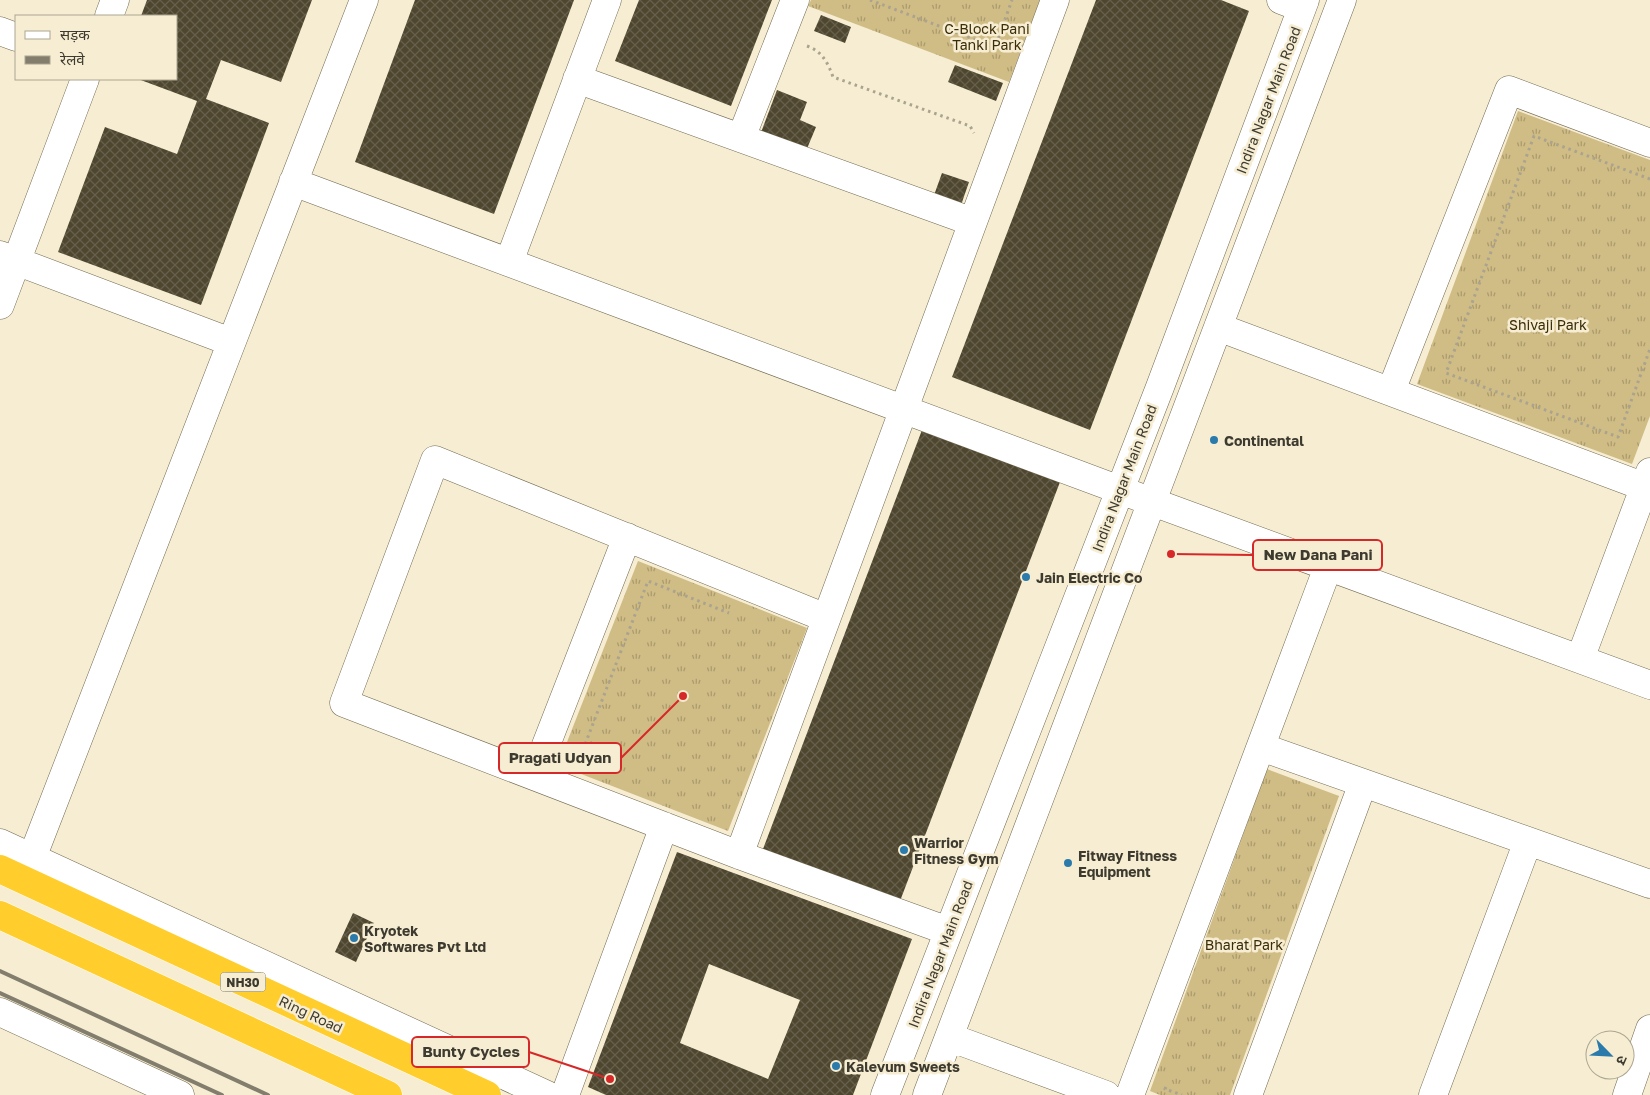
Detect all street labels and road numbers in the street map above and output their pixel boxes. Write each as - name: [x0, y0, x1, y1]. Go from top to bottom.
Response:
- street label: Indira Nagar Main Road: [1232, 24, 1304, 176]
- street label: Indira Nagar Main Road: [1088, 402, 1160, 554]
- street label: Indira Nagar Main Road: [904, 878, 976, 1030]
- road number: NH30: [220, 972, 266, 992]
- street label: Ring Road: [276, 992, 346, 1036]

